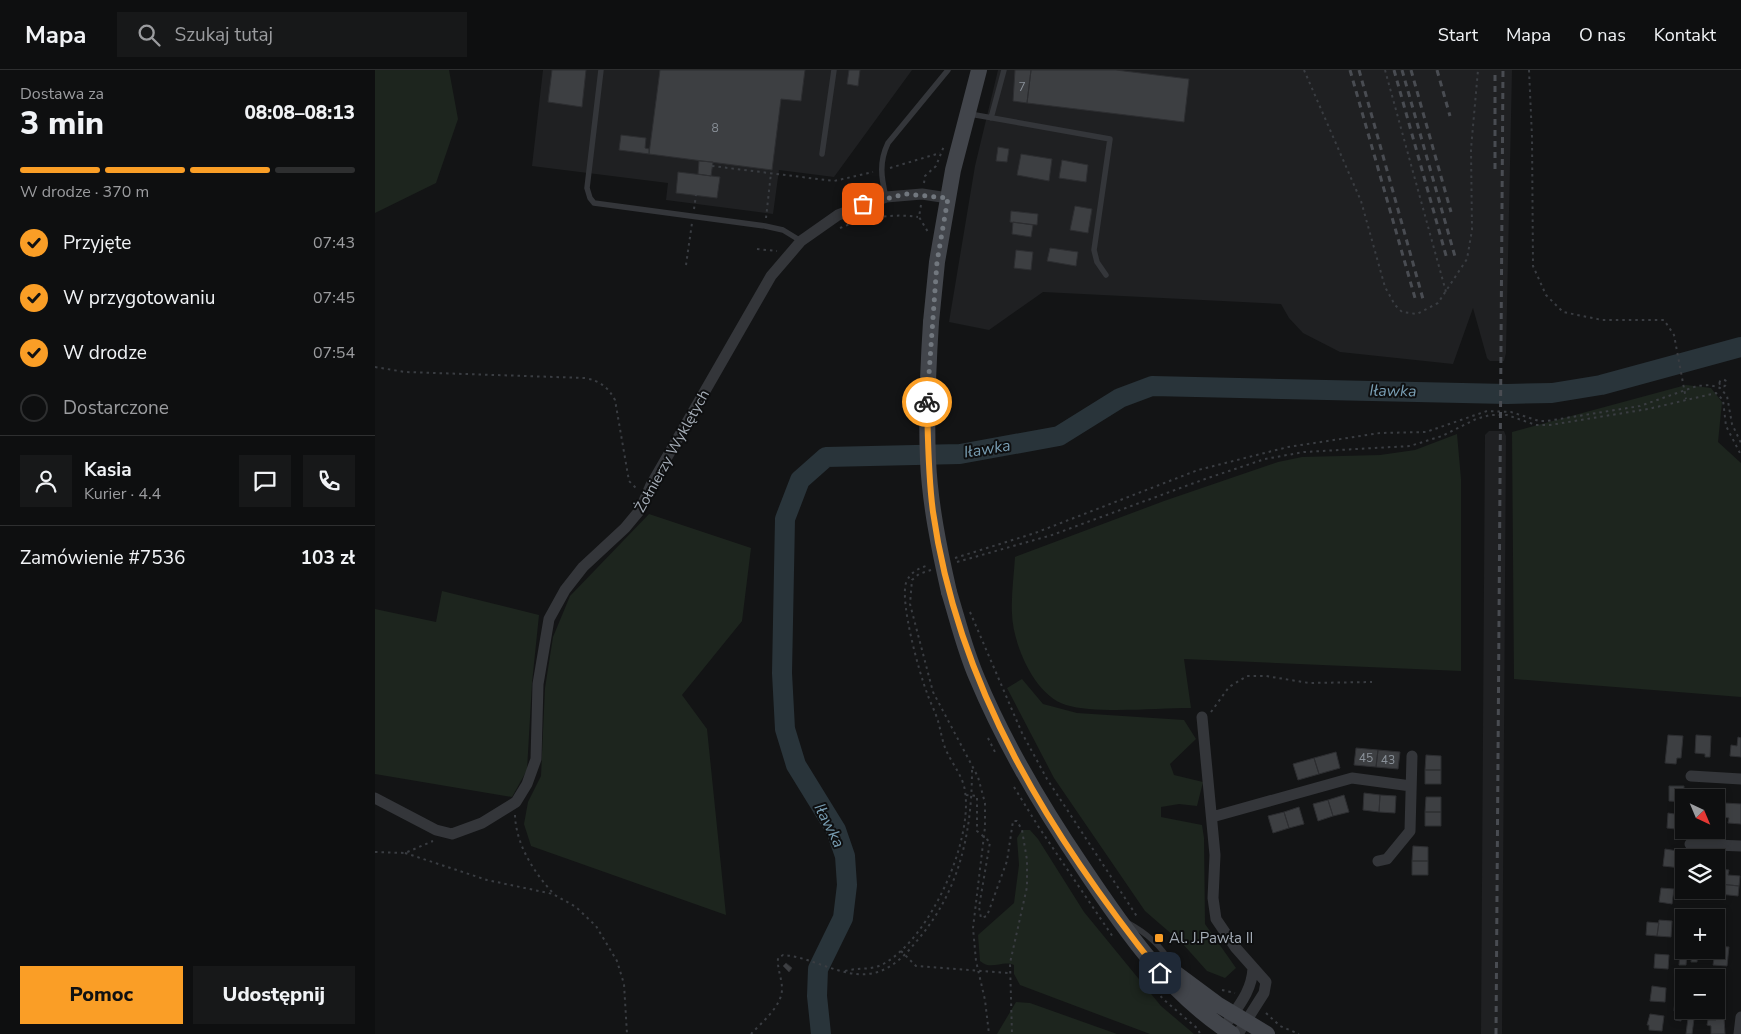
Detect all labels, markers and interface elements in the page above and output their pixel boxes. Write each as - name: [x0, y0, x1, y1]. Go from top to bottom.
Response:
- search box: [117, 12, 467, 57]
- text: Mapa: [25, 19, 87, 51]
- icon: search: [135, 21, 163, 49]
- text: Szukaj tutaj: [175, 22, 273, 48]
- text: Start: [1438, 23, 1478, 47]
- text: Mapa: [1506, 23, 1551, 47]
- text: O nas: [1579, 23, 1626, 47]
- text: Kontakt: [1654, 23, 1716, 47]
- house number: 7: [1018, 79, 1026, 95]
- text: Dostawa za: [20, 83, 104, 105]
- text: 08:08–08:13: [244, 100, 355, 126]
- text: 3 min: [20, 102, 104, 145]
- house number: 8: [711, 120, 719, 136]
- text: W drodze · 370 m: [20, 181, 149, 203]
- pin: [842, 183, 884, 225]
- icon: bag: [849, 190, 877, 218]
- icon: check: [20, 229, 48, 257]
- text: Przyjęte: [63, 230, 131, 256]
- text: 07:43: [313, 232, 355, 254]
- icon: check: [20, 284, 48, 312]
- text: W przygotowaniu: [63, 285, 215, 311]
- text: 07:45: [313, 287, 355, 309]
- icon: check: [20, 339, 48, 367]
- text: W drodze: [63, 340, 147, 366]
- text: 07:54: [313, 342, 355, 364]
- courier: [902, 377, 952, 427]
- water label: Iławka: [1369, 380, 1417, 402]
- street label: Żołnierzy Wyklętych: [630, 386, 714, 516]
- icon: bike: [913, 388, 941, 416]
- text: Dostarczone: [63, 395, 169, 421]
- water label: Iławka: [962, 434, 1012, 464]
- button: person: [20, 455, 72, 507]
- button: chat: [239, 455, 291, 507]
- button: phone: [303, 455, 355, 507]
- text: Kasia: [84, 457, 132, 483]
- text: Kurier · 4.4: [84, 483, 161, 505]
- text: Zamówienie #7536: [20, 545, 185, 571]
- text: 103 zł: [301, 545, 355, 571]
- house number: 45: [1359, 750, 1373, 766]
- house number: 43: [1381, 752, 1395, 768]
- north arrow: [1675, 789, 1725, 839]
- map controls: [1675, 789, 1725, 1019]
- water label: Iławka: [809, 799, 850, 851]
- button: layers: [1675, 849, 1725, 899]
- button: +: [1675, 909, 1725, 959]
- place label: Al. J.Pawła II: [1169, 928, 1253, 948]
- marker: Al. J.Pawła II: [1153, 932, 1165, 944]
- pin: [1139, 952, 1181, 994]
- icon: home: [1146, 959, 1174, 987]
- button: Pomoc: [20, 966, 183, 1024]
- button: Udostępnij: [193, 966, 355, 1024]
- button: −: [1675, 969, 1725, 1019]

